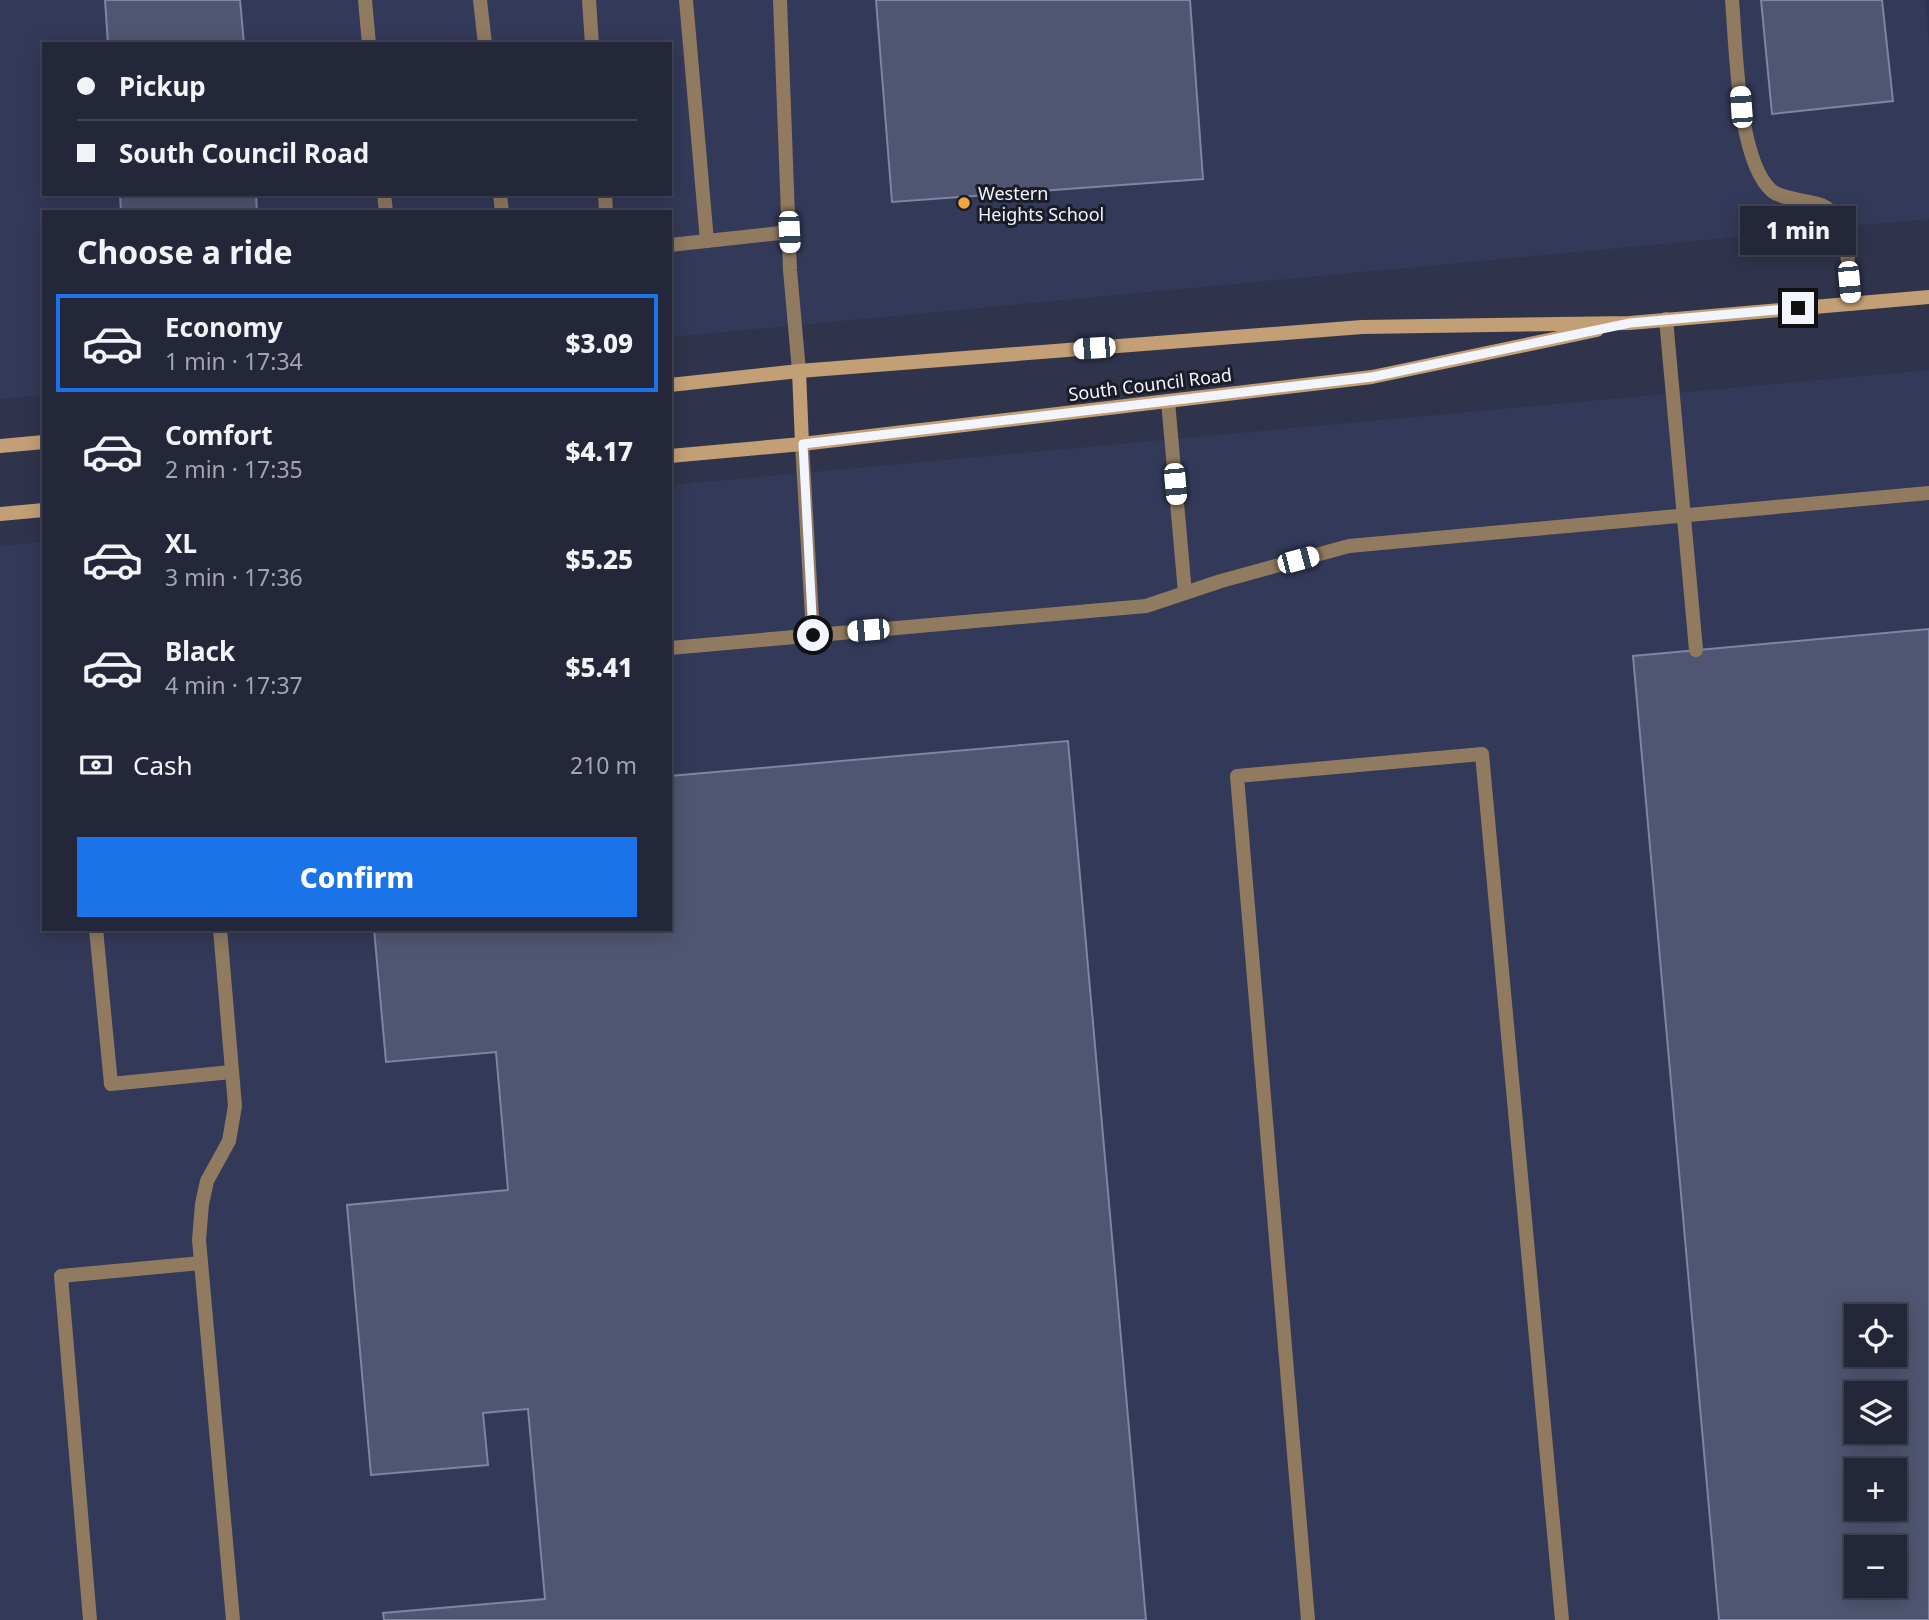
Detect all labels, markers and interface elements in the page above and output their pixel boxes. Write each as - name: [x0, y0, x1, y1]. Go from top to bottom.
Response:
- text: Pickup: [119, 68, 206, 104]
- car: [1730, 85, 1753, 129]
- text: South Council Road: [119, 135, 369, 171]
- place label: Western Heights School: [978, 181, 1104, 226]
- marker: Western Heights School: [956, 195, 972, 211]
- callout: 1 min: [1740, 206, 1856, 256]
- car: [778, 210, 801, 254]
- text: 1 min: [1766, 214, 1830, 246]
- text: Choose a ride: [77, 230, 293, 273]
- car: [1837, 260, 1862, 304]
- route end: [1782, 292, 1814, 324]
- text: Economy: [165, 309, 283, 345]
- icon: car: [81, 312, 144, 375]
- text: $3.09: [566, 325, 633, 361]
- car: [1073, 336, 1116, 360]
- text: 1 min · 17:34: [165, 345, 303, 377]
- street label: South Council Road: [1067, 362, 1233, 406]
- text: Comfort: [165, 417, 273, 453]
- icon: car: [81, 420, 144, 483]
- text: $4.17: [566, 433, 633, 469]
- text: 2 min · 17:35: [165, 453, 303, 485]
- car: [1163, 462, 1188, 506]
- text: XL: [165, 525, 197, 561]
- icon: car: [81, 528, 144, 591]
- text: $5.25: [566, 541, 633, 577]
- car: [1275, 544, 1322, 576]
- text: 3 min · 17:36: [165, 561, 303, 593]
- car: [847, 618, 890, 642]
- route start: [797, 619, 829, 651]
- text: Black: [165, 633, 235, 669]
- icon: car: [81, 636, 144, 699]
- text: $5.41: [566, 649, 633, 685]
- text: 4 min · 17:37: [165, 669, 303, 701]
- icon: cash: [77, 746, 115, 784]
- text: Cash: [133, 747, 193, 783]
- text: 210 m: [570, 749, 637, 781]
- button: Confirm: [77, 837, 637, 917]
- map controls: [1844, 1304, 1907, 1598]
- button: locate: [1844, 1304, 1907, 1367]
- button: layers: [1844, 1381, 1907, 1444]
- button: +: [1844, 1458, 1907, 1521]
- button: −: [1844, 1535, 1907, 1598]

